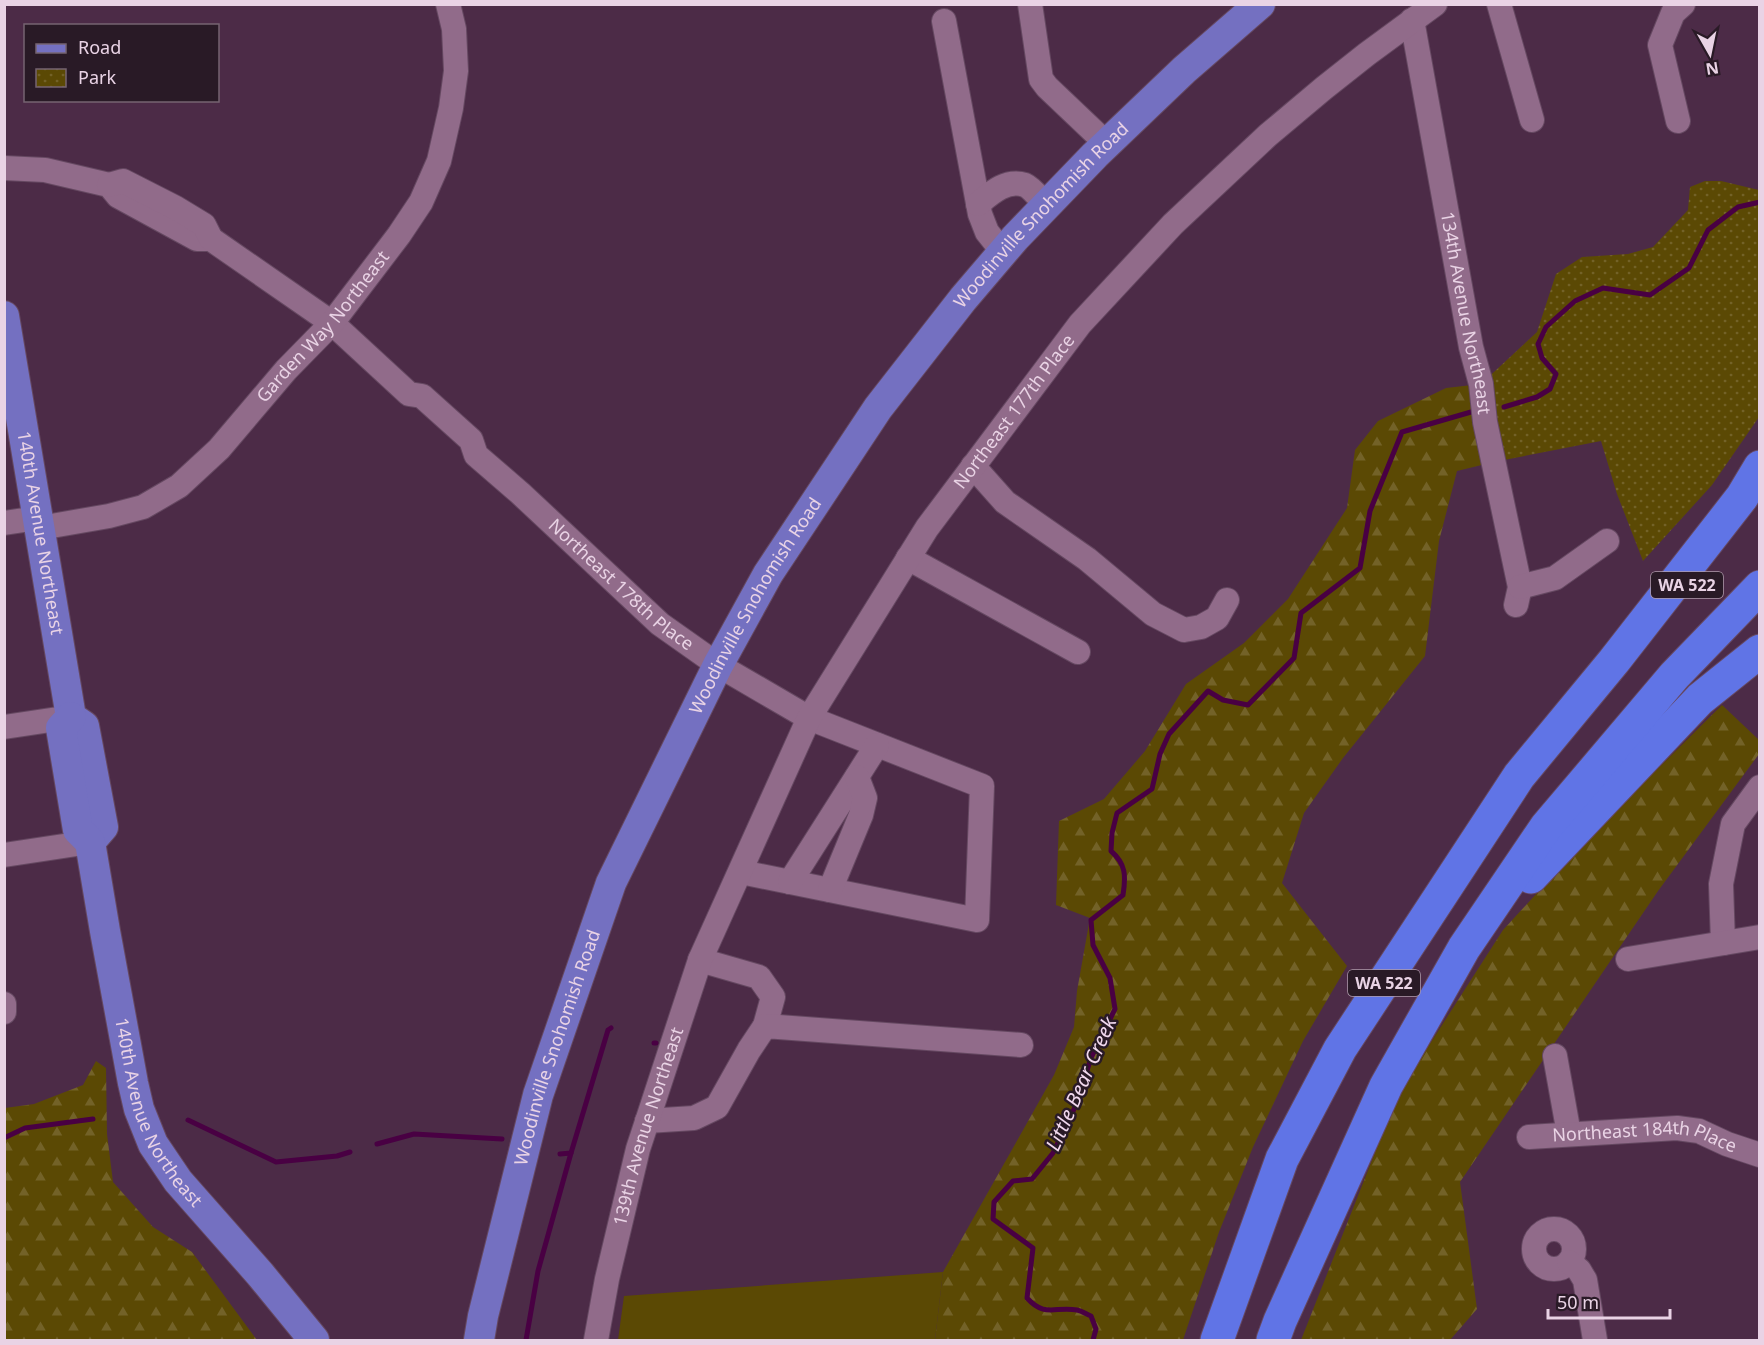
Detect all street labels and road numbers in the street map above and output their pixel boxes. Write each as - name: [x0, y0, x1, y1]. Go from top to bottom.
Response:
- street label: Woodinville Snohomish Road: [948, 116, 1133, 312]
- street label: 134th Avenue Northeast: [1436, 210, 1497, 416]
- street label: Garden Way Northeast: [251, 245, 394, 407]
- street label: Northeast 177th Place: [948, 329, 1079, 493]
- street label: 140th Avenue Northeast: [12, 429, 70, 637]
- street label: Woodinville Snohomish Road: [683, 493, 826, 718]
- street label: Northeast 178th Place: [544, 513, 699, 655]
- road number: WA 522: [1651, 572, 1723, 598]
- street label: Woodinville Snohomish Road: [508, 926, 605, 1168]
- road number: WA 522: [1348, 970, 1420, 996]
- street label: 140th Avenue Northeast: [110, 1016, 209, 1212]
- street label: 139th Avenue Northeast: [607, 1023, 688, 1228]
- street label: Northeast 184th Place: [1551, 1115, 1740, 1157]

